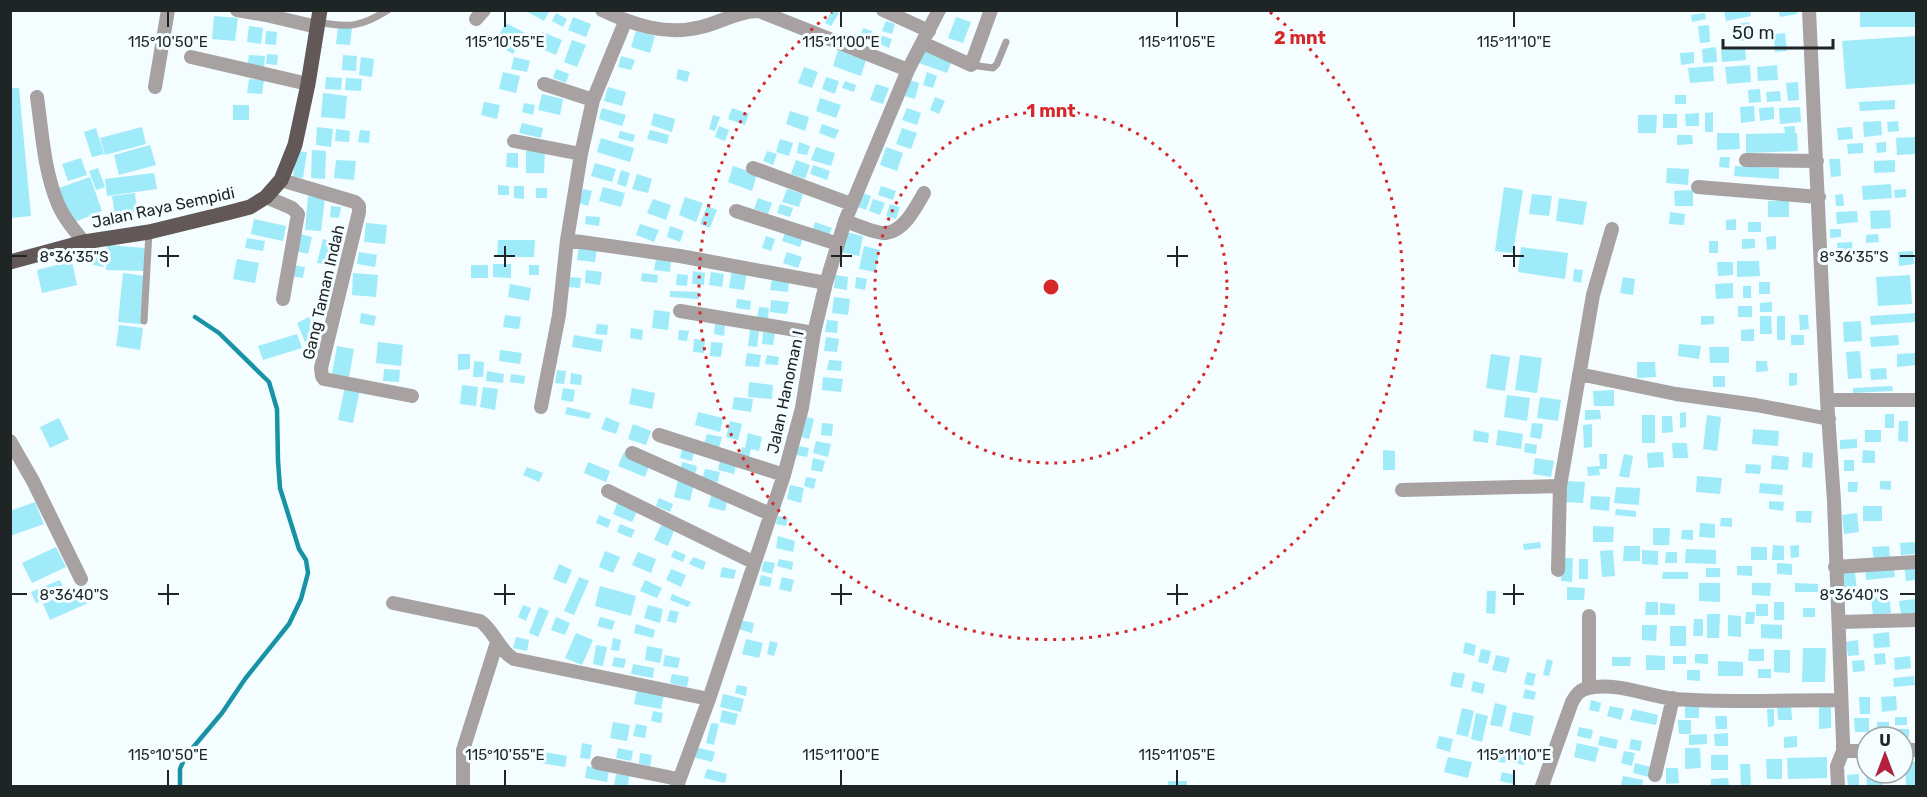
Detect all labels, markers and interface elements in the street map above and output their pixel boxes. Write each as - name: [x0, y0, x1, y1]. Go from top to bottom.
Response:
- scale bar: [1723, 12, 1832, 50]
- text: 50 m: [1732, 22, 1775, 44]
- text: 2 mnt: [1274, 27, 1326, 49]
- text: 115°10'50"E: [128, 33, 208, 51]
- text: 115°10'55"E: [465, 33, 545, 51]
- text: 115°11'00"E: [802, 33, 880, 51]
- text: 115°11'05"E: [1139, 33, 1215, 51]
- text: 115°11'10"E: [1477, 33, 1551, 51]
- text: 1 mnt: [1026, 100, 1076, 122]
- street label: Jalan Raya Sempidi: [90, 183, 236, 232]
- street label: Gang Taman Indah: [299, 223, 348, 361]
- text: 8°36'35"S: [39, 248, 109, 266]
- text: 8°36'35"S: [1819, 248, 1889, 266]
- centre of rings: [1041, 277, 1061, 297]
- street label: Jalan Hanoman I: [763, 329, 808, 455]
- text: 8°36'40"S: [39, 586, 109, 604]
- text: 8°36'40"S: [1819, 586, 1889, 604]
- north arrow: [1855, 725, 1915, 785]
- text: U: [1879, 731, 1891, 750]
- text: 115°10'50"E: [128, 746, 208, 764]
- text: 115°10'55"E: [465, 746, 545, 764]
- text: 115°11'00"E: [802, 746, 880, 764]
- text: 115°11'05"E: [1139, 746, 1215, 764]
- text: 115°11'10"E: [1477, 746, 1551, 764]

